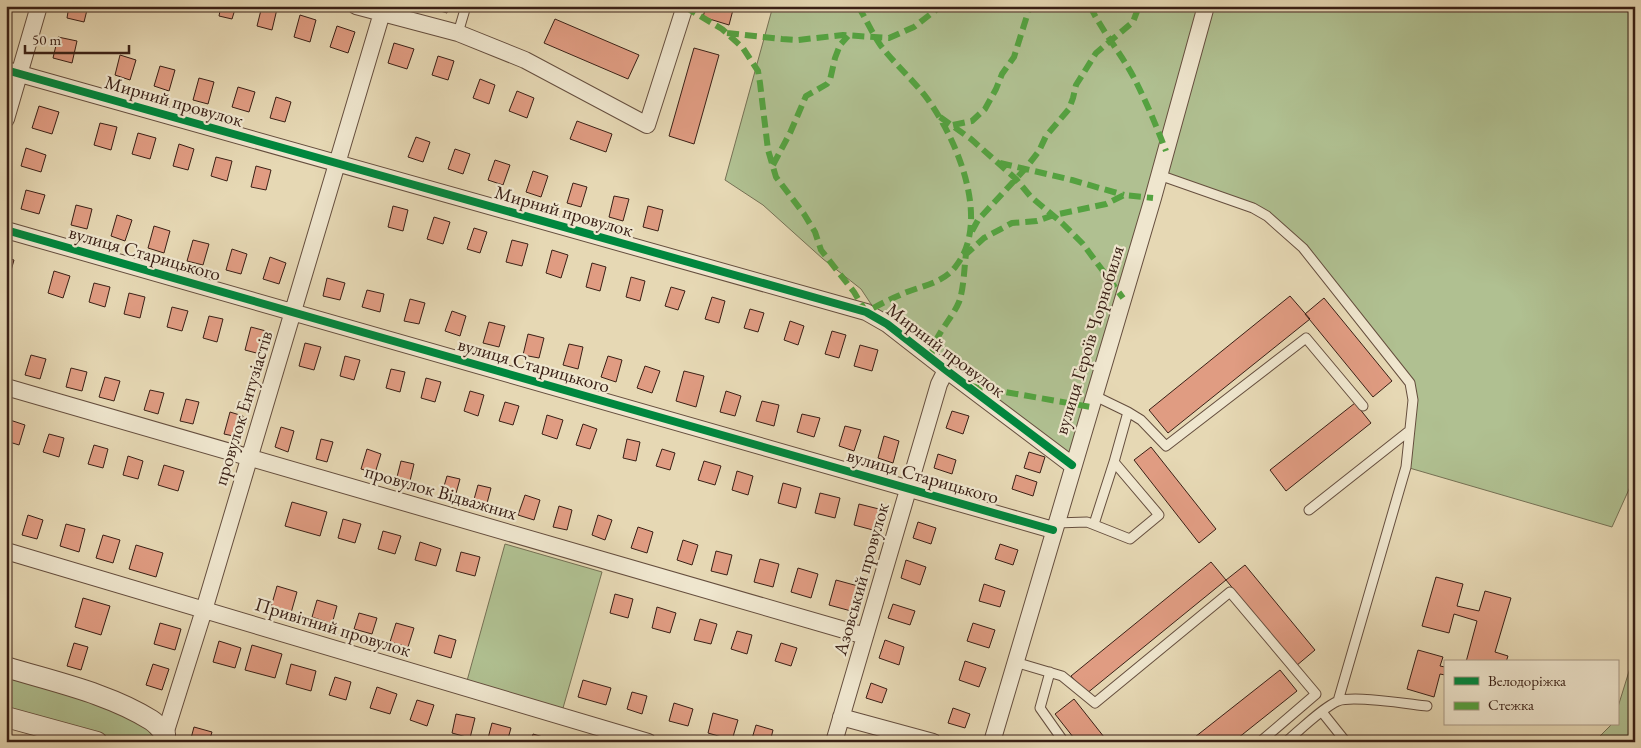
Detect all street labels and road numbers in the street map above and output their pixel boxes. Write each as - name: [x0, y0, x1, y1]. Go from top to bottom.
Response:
- street label: Мирний провулок: [102, 69, 246, 133]
- street label: Мирний провулок: [492, 179, 636, 243]
- street label: вулиця Старицького: [66, 219, 224, 287]
- street label: вулиця Героїв Чорнобиля: [1048, 242, 1130, 437]
- street label: Мирний провулок: [881, 297, 1011, 403]
- street label: провулок Ентузіастів: [208, 328, 278, 488]
- street label: вулиця Старицького: [455, 331, 613, 399]
- street label: вулиця Старицького: [844, 442, 1002, 510]
- street label: провулок Відважних: [362, 458, 521, 526]
- street label: Азовський провулок: [827, 500, 895, 659]
- street label: Привітний провулок: [252, 591, 414, 663]

